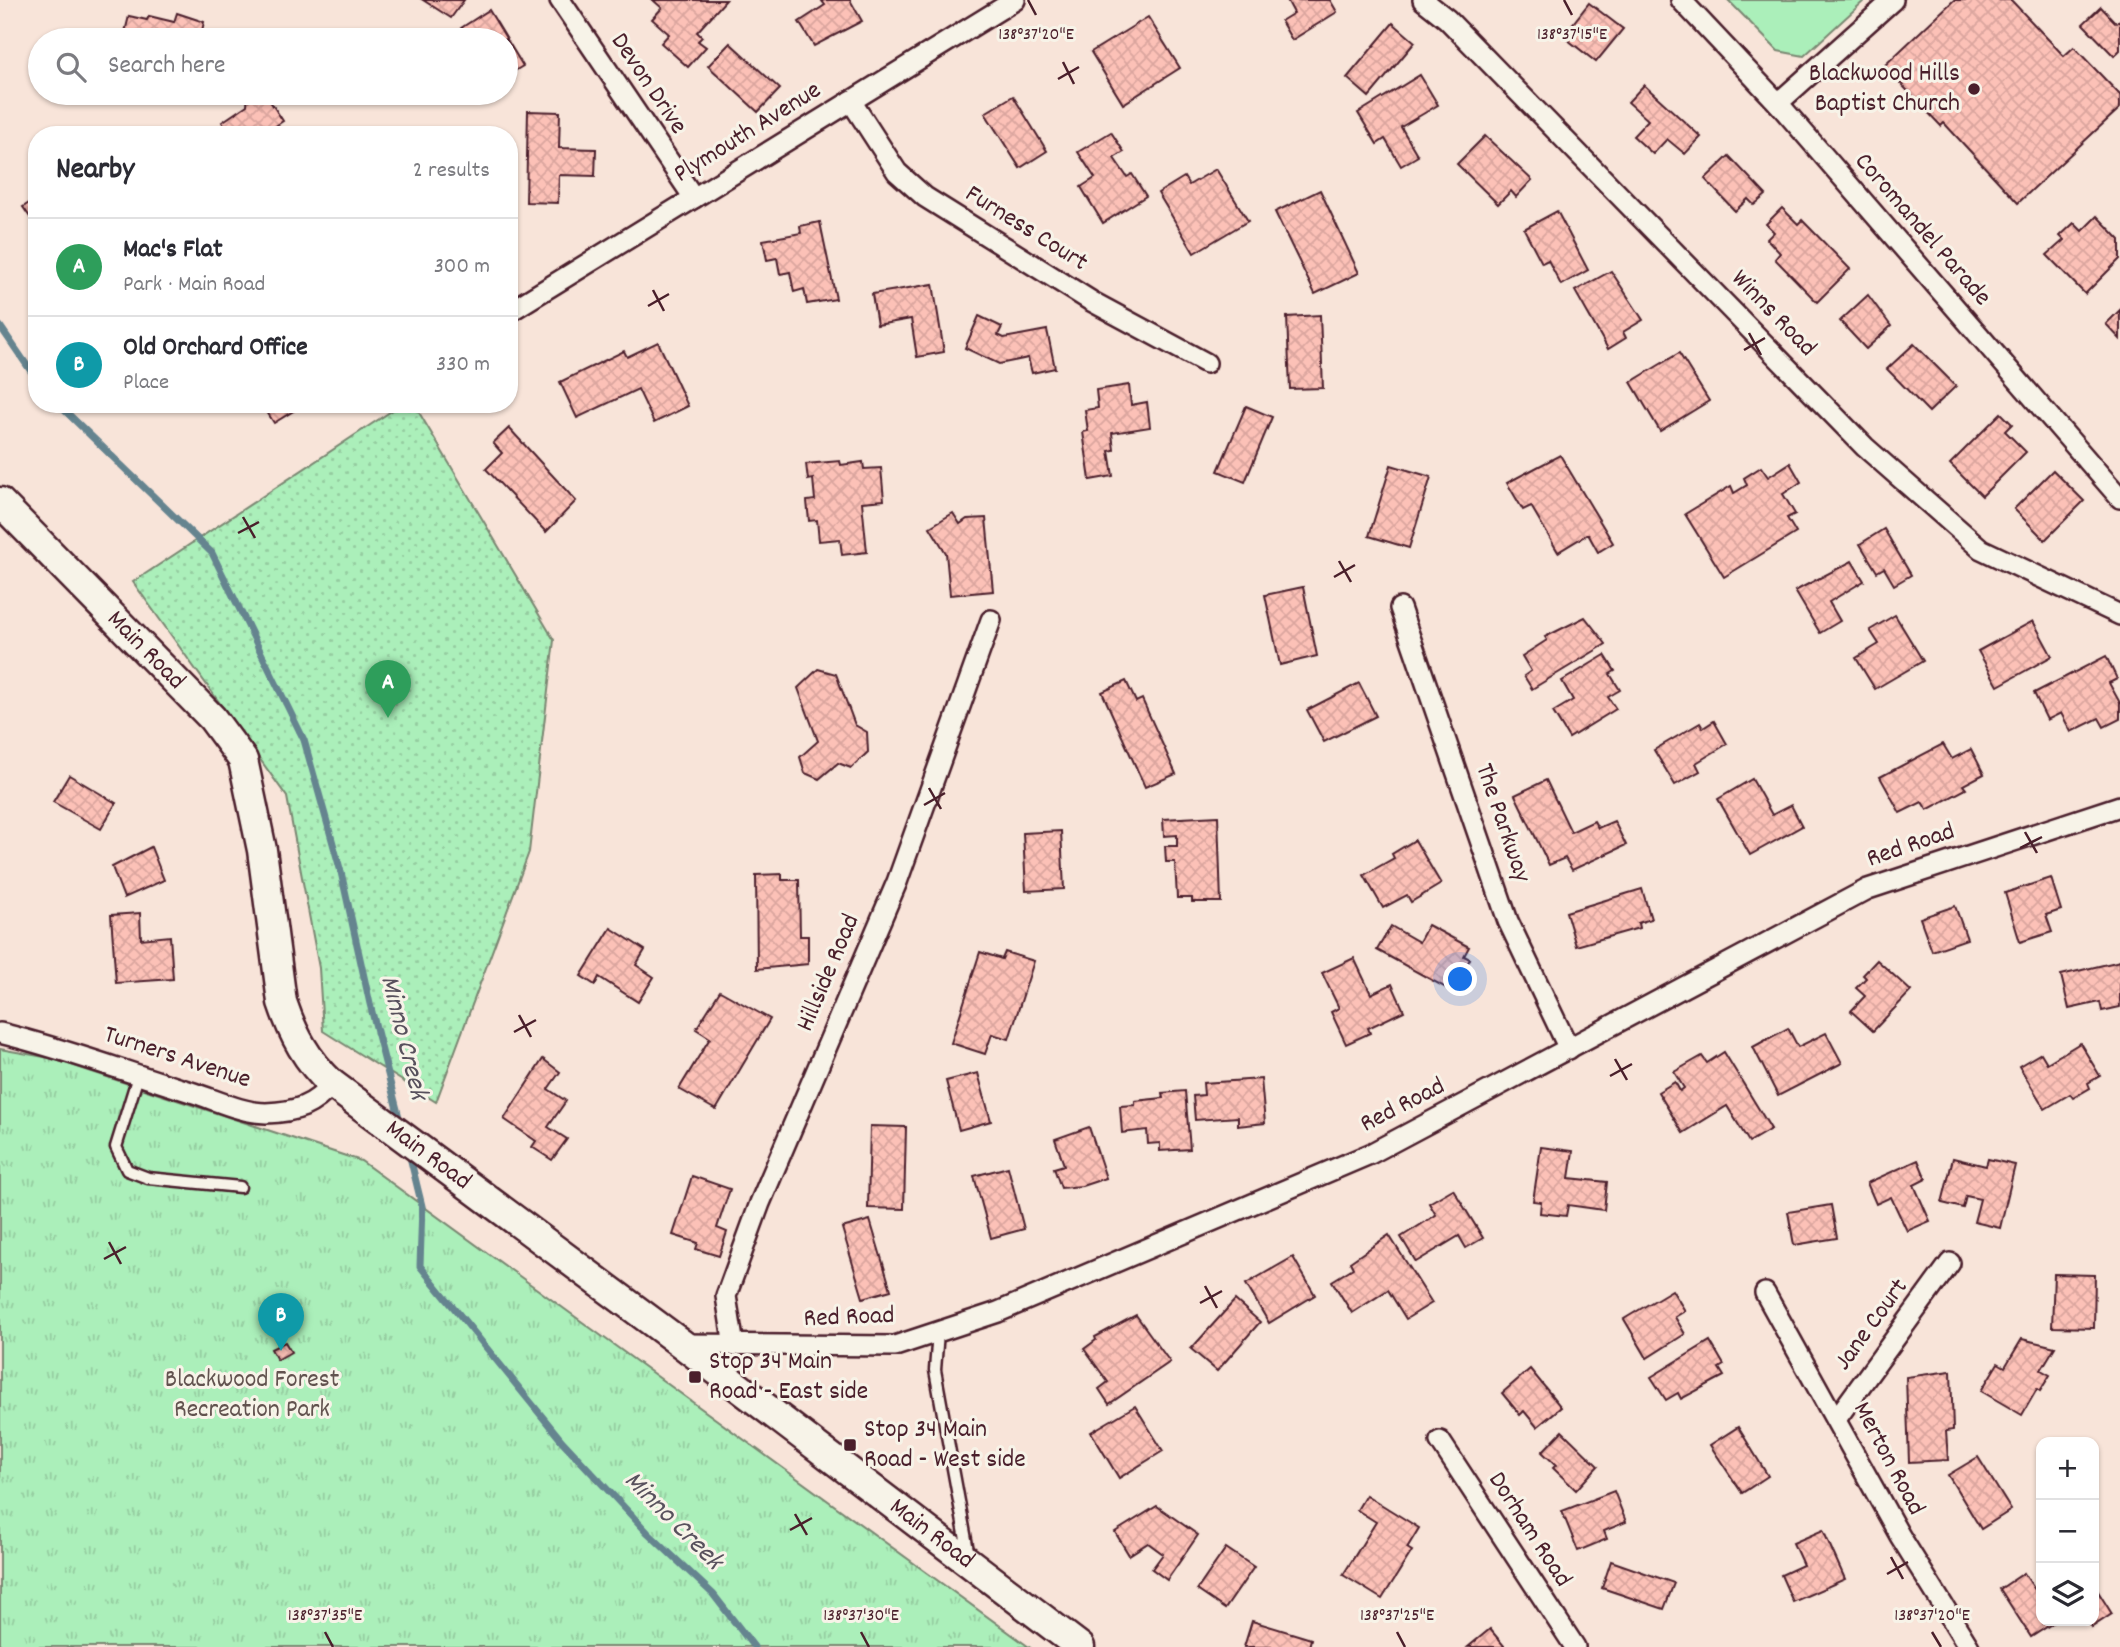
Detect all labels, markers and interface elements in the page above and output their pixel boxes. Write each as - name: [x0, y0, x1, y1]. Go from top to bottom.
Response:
- text: 138°37'20"E: [998, 23, 1074, 48]
- text: 138°37'15"E: [1537, 23, 1607, 48]
- street label: Devon Drive: [600, 26, 696, 142]
- search box: [28, 28, 518, 105]
- icon: search: [52, 48, 90, 86]
- text: Search here: [108, 48, 226, 85]
- place label: Blackwood Hills Baptist Church: [1809, 56, 1960, 123]
- street label: Plymouth Avenue: [667, 73, 829, 193]
- marker: Blackwood Hills Baptist Church: [1966, 81, 1982, 97]
- street label: Coromandel Parade: [1845, 145, 1999, 315]
- text: Nearby: [56, 150, 134, 193]
- text: 2 results: [413, 155, 490, 188]
- street label: Furness Court: [957, 177, 1095, 282]
- text: Mac's Flat: [123, 232, 222, 269]
- text: A: [73, 251, 85, 284]
- text: 300 m: [434, 251, 490, 284]
- street label: Winns Road: [1722, 262, 1824, 366]
- text: Park · Main Road: [123, 269, 265, 302]
- text: Old Orchard Office: [123, 330, 308, 367]
- text: B: [74, 349, 84, 382]
- text: 330 m: [436, 349, 490, 382]
- text: Place: [123, 367, 169, 400]
- street label: Main Road: [98, 602, 194, 699]
- pin: A: [365, 660, 411, 718]
- street label: The Parkway: [1464, 759, 1540, 888]
- street label: Red Road: [1862, 814, 1960, 878]
- street label: Hillside Road: [788, 909, 870, 1037]
- your location: [1443, 962, 1477, 996]
- water label: Minno Creek: [367, 972, 437, 1107]
- street label: Turners Avenue: [99, 1017, 255, 1099]
- street label: Red Road: [1354, 1069, 1452, 1143]
- street label: Main Road: [377, 1111, 479, 1200]
- street label: Jane Court: [1826, 1271, 1918, 1379]
- pin: B: [258, 1293, 304, 1351]
- street label: Red Road: [803, 1298, 895, 1338]
- place label: Stop 34 Main Road - East side: [709, 1344, 868, 1411]
- park label: Blackwood Forest Recreation Park: [165, 1362, 340, 1429]
- marker: Stop 34 Main Road - East side: [687, 1369, 703, 1385]
- street label: Merton Road: [1843, 1396, 1933, 1522]
- place label: Stop 34 Main Road - West side: [864, 1412, 1026, 1479]
- marker: Stop 34 Main Road - West side: [842, 1437, 858, 1453]
- map controls: [2036, 1437, 2099, 1626]
- button: +: [2036, 1437, 2099, 1500]
- water label: Minno Creek: [613, 1463, 733, 1583]
- street label: Dorham Road: [1478, 1465, 1580, 1595]
- street label: Main Road: [881, 1489, 982, 1579]
- button: −: [2036, 1500, 2099, 1563]
- button: layers: [2036, 1563, 2099, 1626]
- text: 138°37'35"E: [288, 1604, 362, 1629]
- text: 138°37'30"E: [823, 1604, 899, 1629]
- text: 138°37'25"E: [1360, 1604, 1434, 1629]
- text: 138°37'20"E: [1894, 1604, 1970, 1629]

